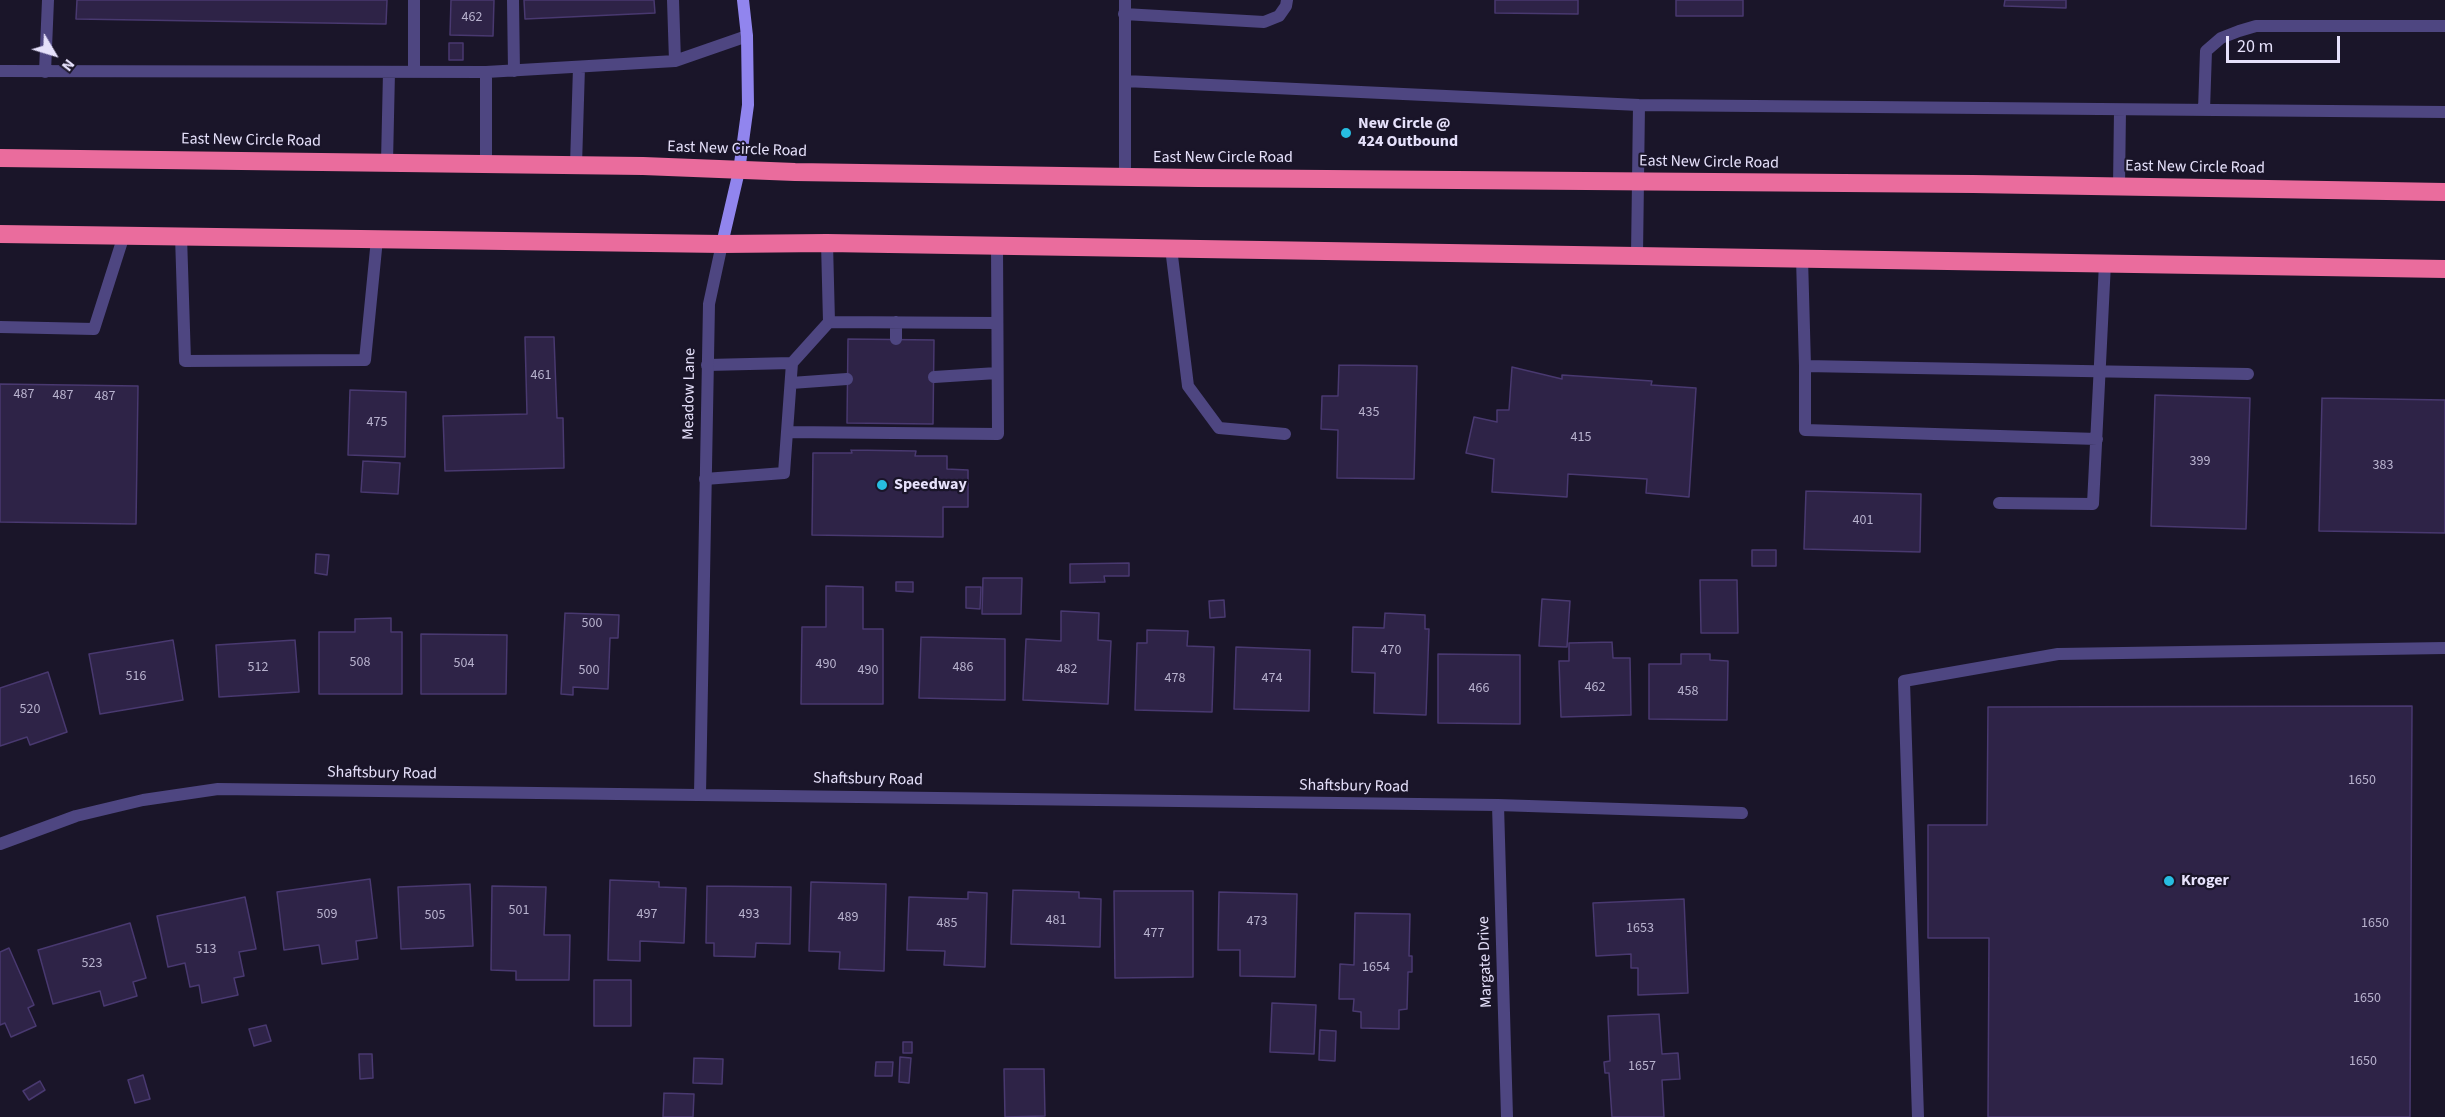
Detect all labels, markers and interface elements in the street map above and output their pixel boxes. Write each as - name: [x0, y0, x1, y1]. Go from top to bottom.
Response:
- house number: 462: [462, 10, 482, 26]
- north arrow: [24, 24, 84, 84]
- scale bar: [2229, 24, 2343, 62]
- text: 20 m: [2237, 34, 2273, 59]
- text: N: [56, 54, 80, 76]
- place label: New Circle @ 424 Outbound: [1358, 114, 1458, 152]
- marker: New Circle @ 424 Outbound: [1339, 126, 1353, 140]
- street label: East New Circle Road: [181, 130, 321, 152]
- street label: East New Circle Road: [667, 138, 807, 162]
- street label: East New Circle Road: [1153, 148, 1293, 168]
- street label: East New Circle Road: [1639, 152, 1779, 174]
- street label: East New Circle Road: [2125, 157, 2265, 179]
- street label: Meadow Lane: [680, 348, 700, 440]
- house number: 461: [531, 368, 551, 384]
- house number: 487: [14, 387, 34, 403]
- house number: 487: [53, 388, 73, 404]
- house number: 487: [95, 389, 115, 405]
- house number: 435: [1359, 405, 1379, 421]
- house number: 475: [367, 415, 387, 431]
- house number: 415: [1571, 430, 1591, 446]
- house number: 399: [2190, 454, 2210, 470]
- house number: 383: [2373, 458, 2393, 474]
- place label: Speedway: [894, 475, 967, 495]
- marker: Speedway: [875, 478, 889, 492]
- house number: 401: [1853, 513, 1873, 529]
- house number: 500: [582, 616, 602, 632]
- house number: 470: [1381, 643, 1401, 659]
- house number: 508: [350, 655, 370, 671]
- house number: 504: [454, 656, 474, 672]
- house number: 490: [816, 657, 836, 673]
- house number: 512: [248, 660, 268, 676]
- house number: 486: [953, 660, 973, 676]
- house number: 482: [1057, 662, 1077, 678]
- house number: 500: [579, 663, 599, 679]
- house number: 490: [858, 663, 878, 679]
- house number: 516: [126, 669, 146, 685]
- house number: 478: [1165, 671, 1185, 687]
- house number: 474: [1262, 671, 1282, 687]
- house number: 462: [1585, 680, 1605, 696]
- house number: 466: [1469, 681, 1489, 697]
- house number: 458: [1678, 684, 1698, 700]
- house number: 520: [20, 702, 40, 718]
- street label: Shaftsbury Road: [327, 763, 437, 785]
- street label: Shaftsbury Road: [813, 769, 923, 791]
- house number: 1650: [2348, 773, 2376, 789]
- street label: Shaftsbury Road: [1299, 776, 1409, 798]
- place label: Kroger: [2181, 871, 2229, 891]
- marker: Kroger: [2162, 874, 2176, 888]
- house number: 501: [509, 903, 529, 919]
- house number: 509: [317, 907, 337, 923]
- house number: 497: [637, 907, 657, 923]
- house number: 493: [739, 907, 759, 923]
- house number: 505: [425, 908, 445, 924]
- house number: 489: [838, 910, 858, 926]
- house number: 481: [1046, 913, 1066, 929]
- house number: 473: [1247, 914, 1267, 930]
- house number: 485: [937, 916, 957, 932]
- street label: Margate Drive: [1475, 916, 1497, 1008]
- house number: 1650: [2361, 916, 2389, 932]
- house number: 1653: [1626, 921, 1654, 937]
- house number: 477: [1144, 926, 1164, 942]
- house number: 513: [196, 942, 216, 958]
- house number: 523: [82, 956, 102, 972]
- house number: 1654: [1362, 960, 1390, 976]
- house number: 1650: [2353, 991, 2381, 1007]
- house number: 1650: [2349, 1054, 2377, 1070]
- house number: 1657: [1628, 1059, 1656, 1075]

